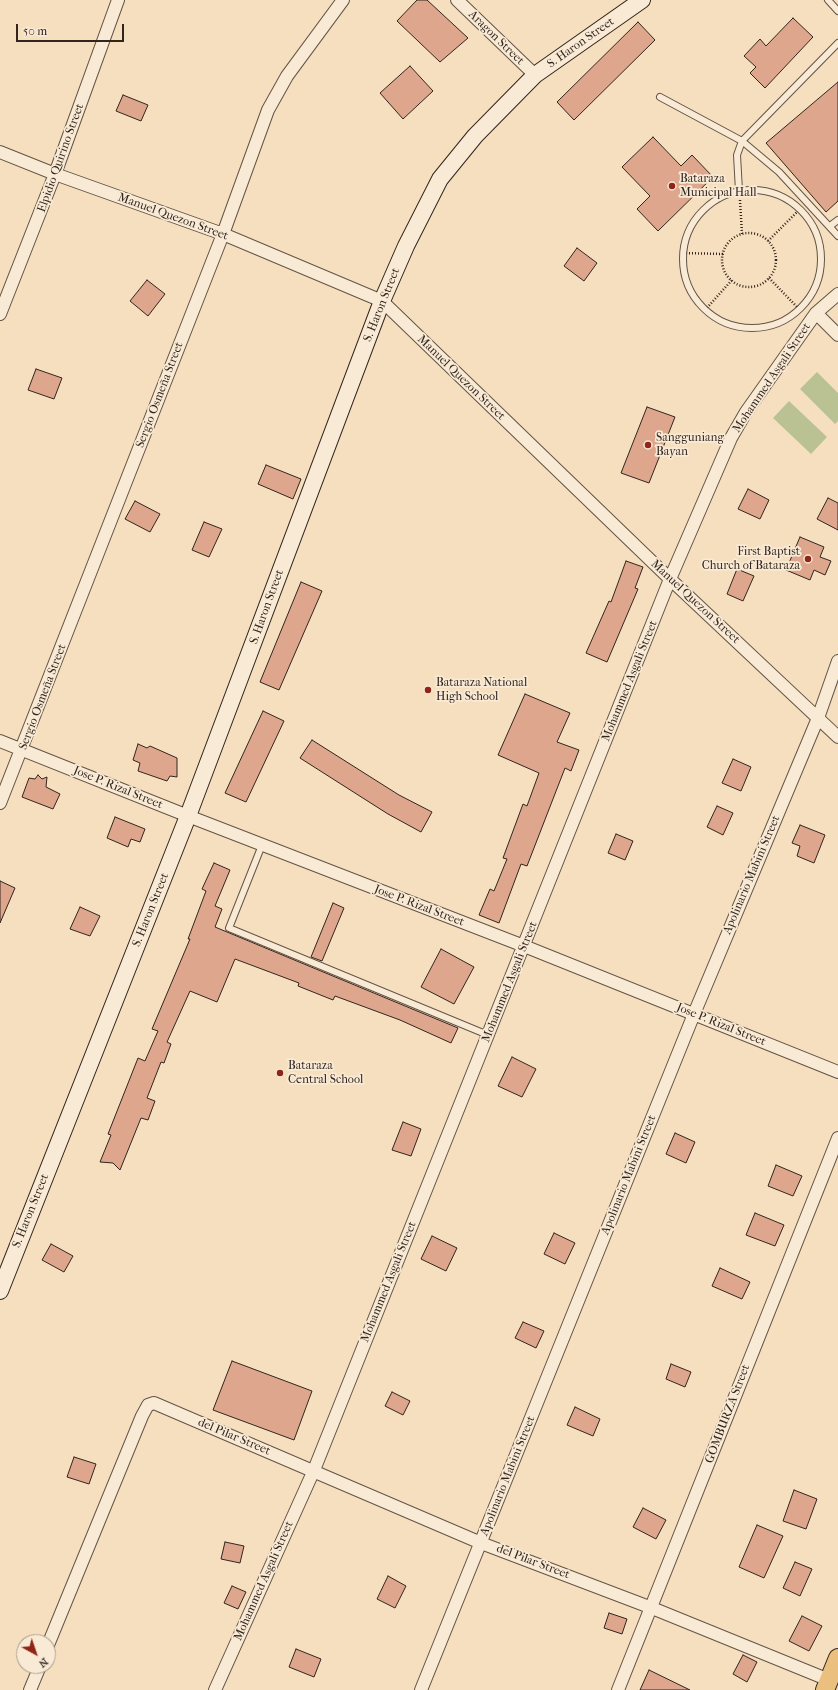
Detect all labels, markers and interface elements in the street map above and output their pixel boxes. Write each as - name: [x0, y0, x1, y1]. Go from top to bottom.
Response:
- street label: Aragon Street: [465, 8, 527, 68]
- street label: S. Haron Street: [545, 15, 617, 71]
- scale bar: [18, 16, 126, 42]
- text: 50 m: [23, 24, 47, 38]
- street label: Elpidio Quirino Street: [35, 102, 87, 214]
- place label: Bataraza Municipal Hall: [680, 172, 757, 200]
- marker: Bataraza Municipal Hall: [667, 181, 677, 191]
- street label: Manuel Quezon Street: [116, 190, 230, 244]
- street label: S. Haron Street: [361, 266, 403, 344]
- street label: Mohammed Asgali Street: [730, 320, 814, 436]
- street label: Manuel Quezon Street: [414, 332, 508, 424]
- street label: Sergio Osmeña Street: [133, 340, 187, 450]
- place label: Sangguniang Bayan: [656, 431, 724, 459]
- marker: Sangguniang Bayan: [643, 440, 653, 450]
- place label: First Baptist Church of Bataraza: [702, 545, 800, 573]
- marker: First Baptist Church of Bataraza: [803, 554, 813, 564]
- street label: Manuel Quezon Street: [648, 557, 742, 647]
- street label: S. Haron Street: [247, 568, 287, 646]
- street label: Mohammed Asgali Street: [599, 618, 661, 744]
- street label: Sergio Osmeña Street: [16, 642, 70, 752]
- place label: Bataraza National High School: [436, 676, 527, 704]
- marker: Bataraza National High School: [423, 685, 433, 695]
- street label: Jose P. Rizal Street: [71, 763, 165, 813]
- street label: Apolinario Mabini Street: [720, 813, 784, 937]
- street label: S. Haron Street: [130, 871, 172, 949]
- street label: Jose P. Rizal Street: [372, 882, 466, 930]
- street label: Mohammed Asgali Street: [479, 919, 541, 1045]
- street label: Jose P. Rizal Street: [674, 1000, 768, 1050]
- place label: Bataraza Central School: [288, 1059, 363, 1087]
- marker: Bataraza Central School: [275, 1068, 285, 1078]
- street label: Apolinario Mabini Street: [598, 1113, 660, 1237]
- street label: S. Haron Street: [10, 1172, 52, 1250]
- street label: Mohammed Asgali Street: [358, 1219, 420, 1345]
- street label: GOMBURZA Street: [703, 1363, 753, 1465]
- street label: Apolinario Mabini Street: [477, 1414, 539, 1538]
- street label: del Pilar Street: [196, 1415, 272, 1459]
- street label: Mohammed Asgali Street: [231, 1519, 297, 1643]
- street label: del Pilar Street: [494, 1541, 572, 1583]
- north arrow: [16, 1634, 56, 1674]
- text: N: [36, 1655, 51, 1670]

